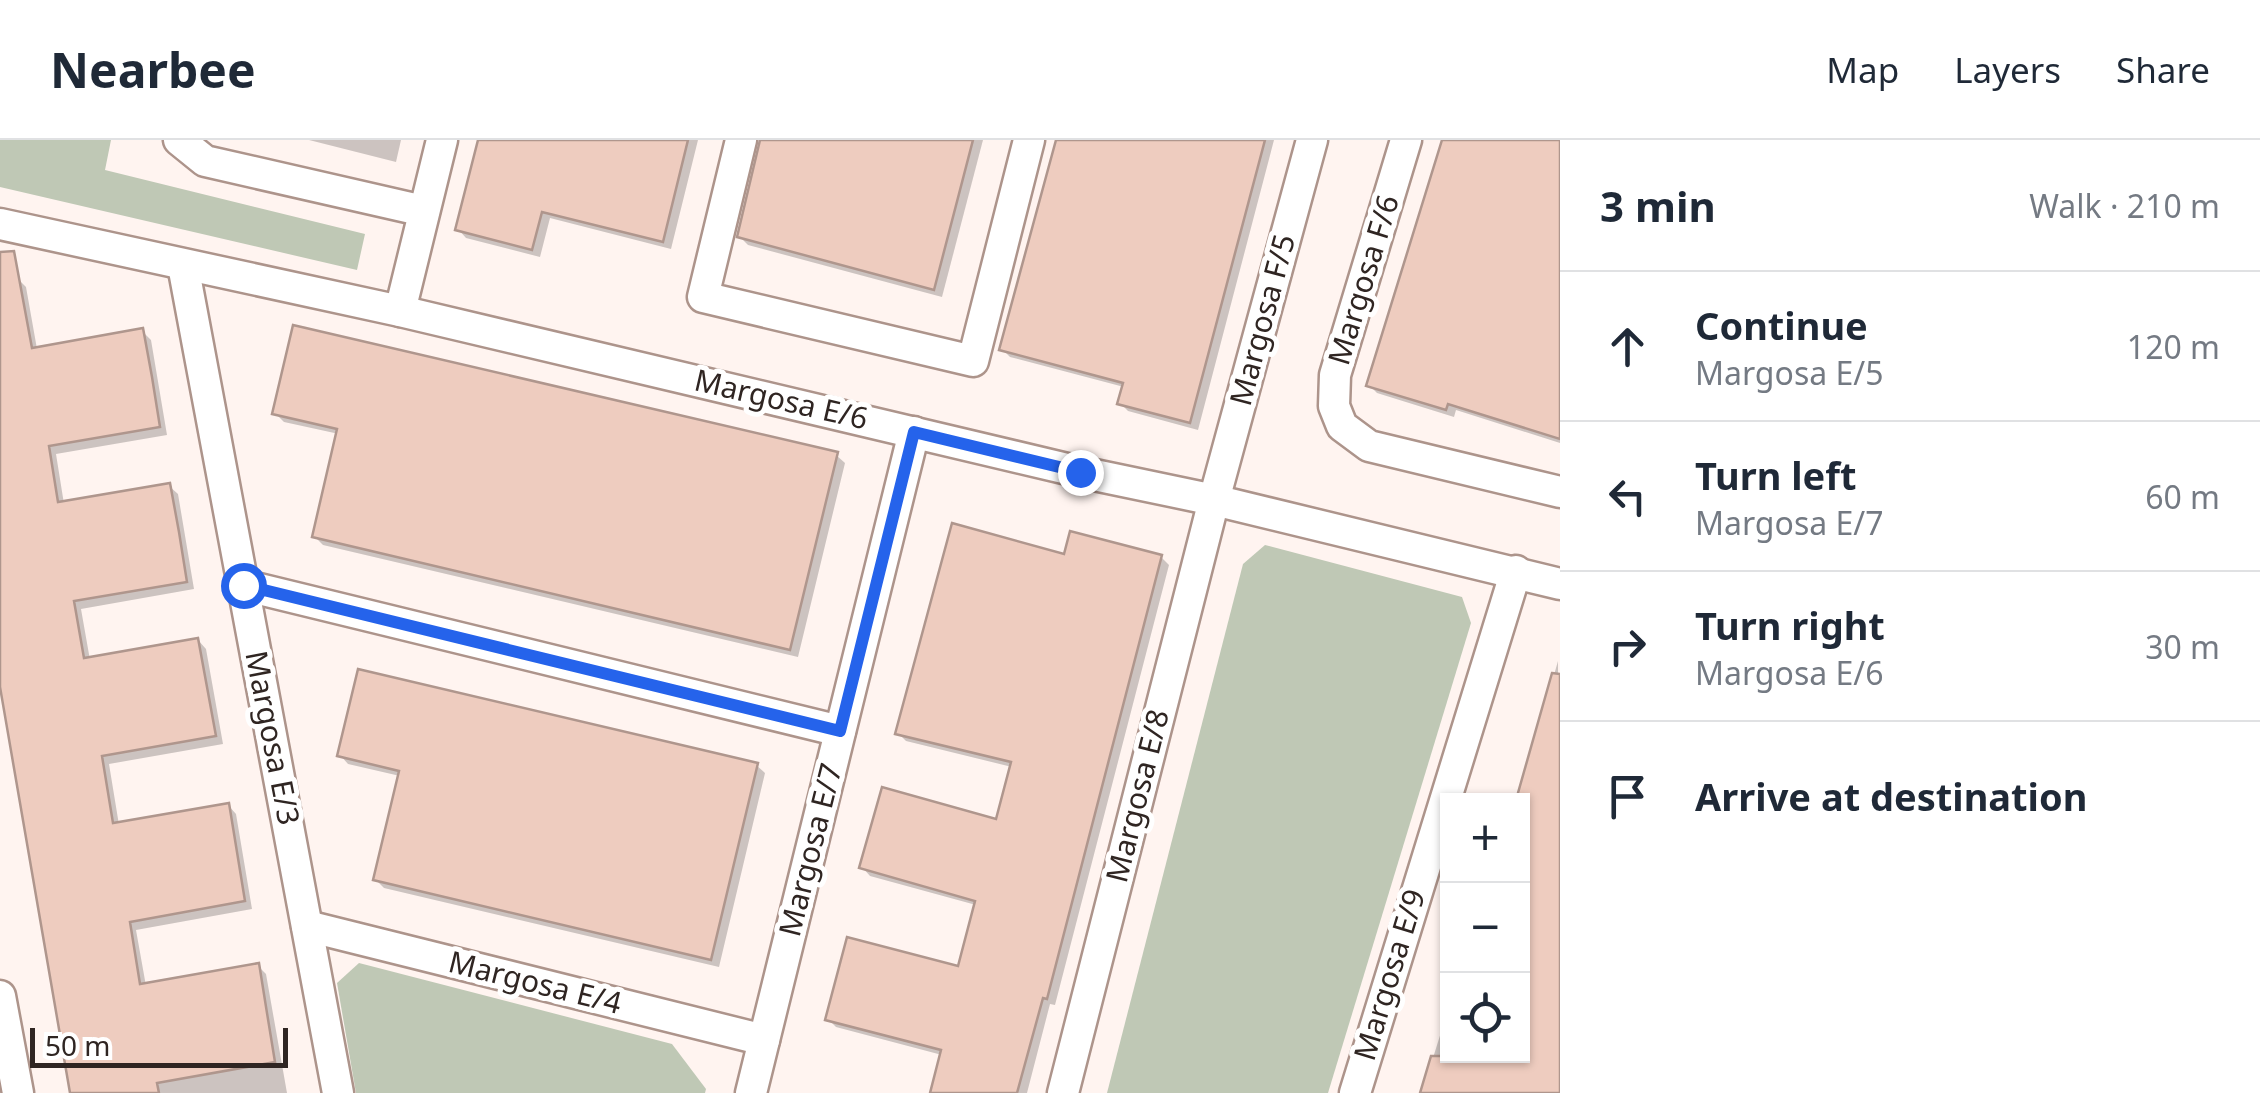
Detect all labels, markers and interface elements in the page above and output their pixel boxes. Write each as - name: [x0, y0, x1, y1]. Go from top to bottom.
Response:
- text: Nearbee: [50, 37, 256, 102]
- text: Map: [1826, 46, 1899, 93]
- text: Layers: [1954, 46, 2061, 93]
- text: Share: [2116, 46, 2210, 93]
- text: 3 min: [1600, 177, 1716, 234]
- text: Walk · 210 m: [2029, 184, 2220, 227]
- street label: Margosa F/6: [1317, 190, 1408, 370]
- street label: Margosa F/5: [1219, 229, 1304, 410]
- text: Continue: [1695, 299, 1868, 351]
- icon: ahead: [1600, 319, 1655, 374]
- text: 120 m: [2127, 325, 2220, 368]
- text: Margosa E/5: [1695, 351, 1884, 394]
- street label: Margosa E/6: [691, 359, 872, 438]
- text: Turn left: [1695, 449, 1857, 501]
- route end: [1058, 450, 1104, 496]
- icon: left: [1600, 469, 1655, 524]
- text: 60 m: [2145, 475, 2220, 518]
- text: Margosa E/7: [1695, 501, 1884, 544]
- route start: [221, 563, 267, 609]
- text: Turn right: [1695, 599, 1885, 651]
- icon: right: [1600, 619, 1655, 674]
- text: 30 m: [2145, 625, 2220, 668]
- street label: Margosa E/3: [236, 647, 310, 828]
- text: Margosa E/6: [1695, 651, 1884, 694]
- street label: Margosa E/8: [1095, 705, 1178, 886]
- street label: Margosa E/7: [768, 759, 851, 940]
- icon: arrive: [1600, 769, 1655, 824]
- text: Arrive at destination: [1695, 770, 2087, 822]
- map controls: [1440, 793, 1530, 1063]
- button: +: [1440, 793, 1530, 883]
- button: −: [1440, 883, 1530, 973]
- street label: Margosa E/9: [1343, 884, 1434, 1065]
- street label: Margosa E/4: [445, 940, 626, 1023]
- button: locate: [1440, 973, 1530, 1063]
- scale bar: [30, 1023, 288, 1068]
- text: 50 m: [45, 1026, 111, 1064]

